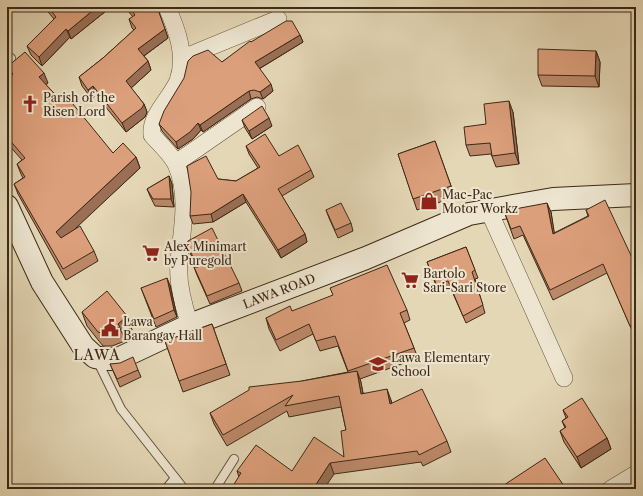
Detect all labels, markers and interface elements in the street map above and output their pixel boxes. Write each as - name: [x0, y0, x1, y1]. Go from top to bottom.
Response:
- place label: Parish of the Risen Lord: [43, 90, 115, 119]
- church icon: Parish of the Risen Lord: [20, 94, 40, 114]
- place label: Mac-Pac Motor Workz: [442, 187, 518, 216]
- shop icon: Mac-Pac Motor Workz: [419, 191, 439, 211]
- place label: Alex Minimart by Puregold: [163, 239, 247, 268]
- supermarket icon: Alex Minimart by Puregold: [141, 243, 161, 263]
- place label: Bartolo Sari-Sari Store: [423, 266, 507, 295]
- street label: LAWA ROAD: [241, 270, 318, 312]
- supermarket icon: Bartolo Sari-Sari Store: [400, 270, 420, 290]
- place label: Lawa Barangay Hall: [123, 314, 202, 343]
- public building icon: Lawa Barangay Hall: [100, 318, 120, 338]
- district label: LAWA: [73, 346, 121, 364]
- place label: Lawa Elementary School: [391, 350, 490, 379]
- school or university icon: Lawa Elementary School: [368, 354, 388, 374]

